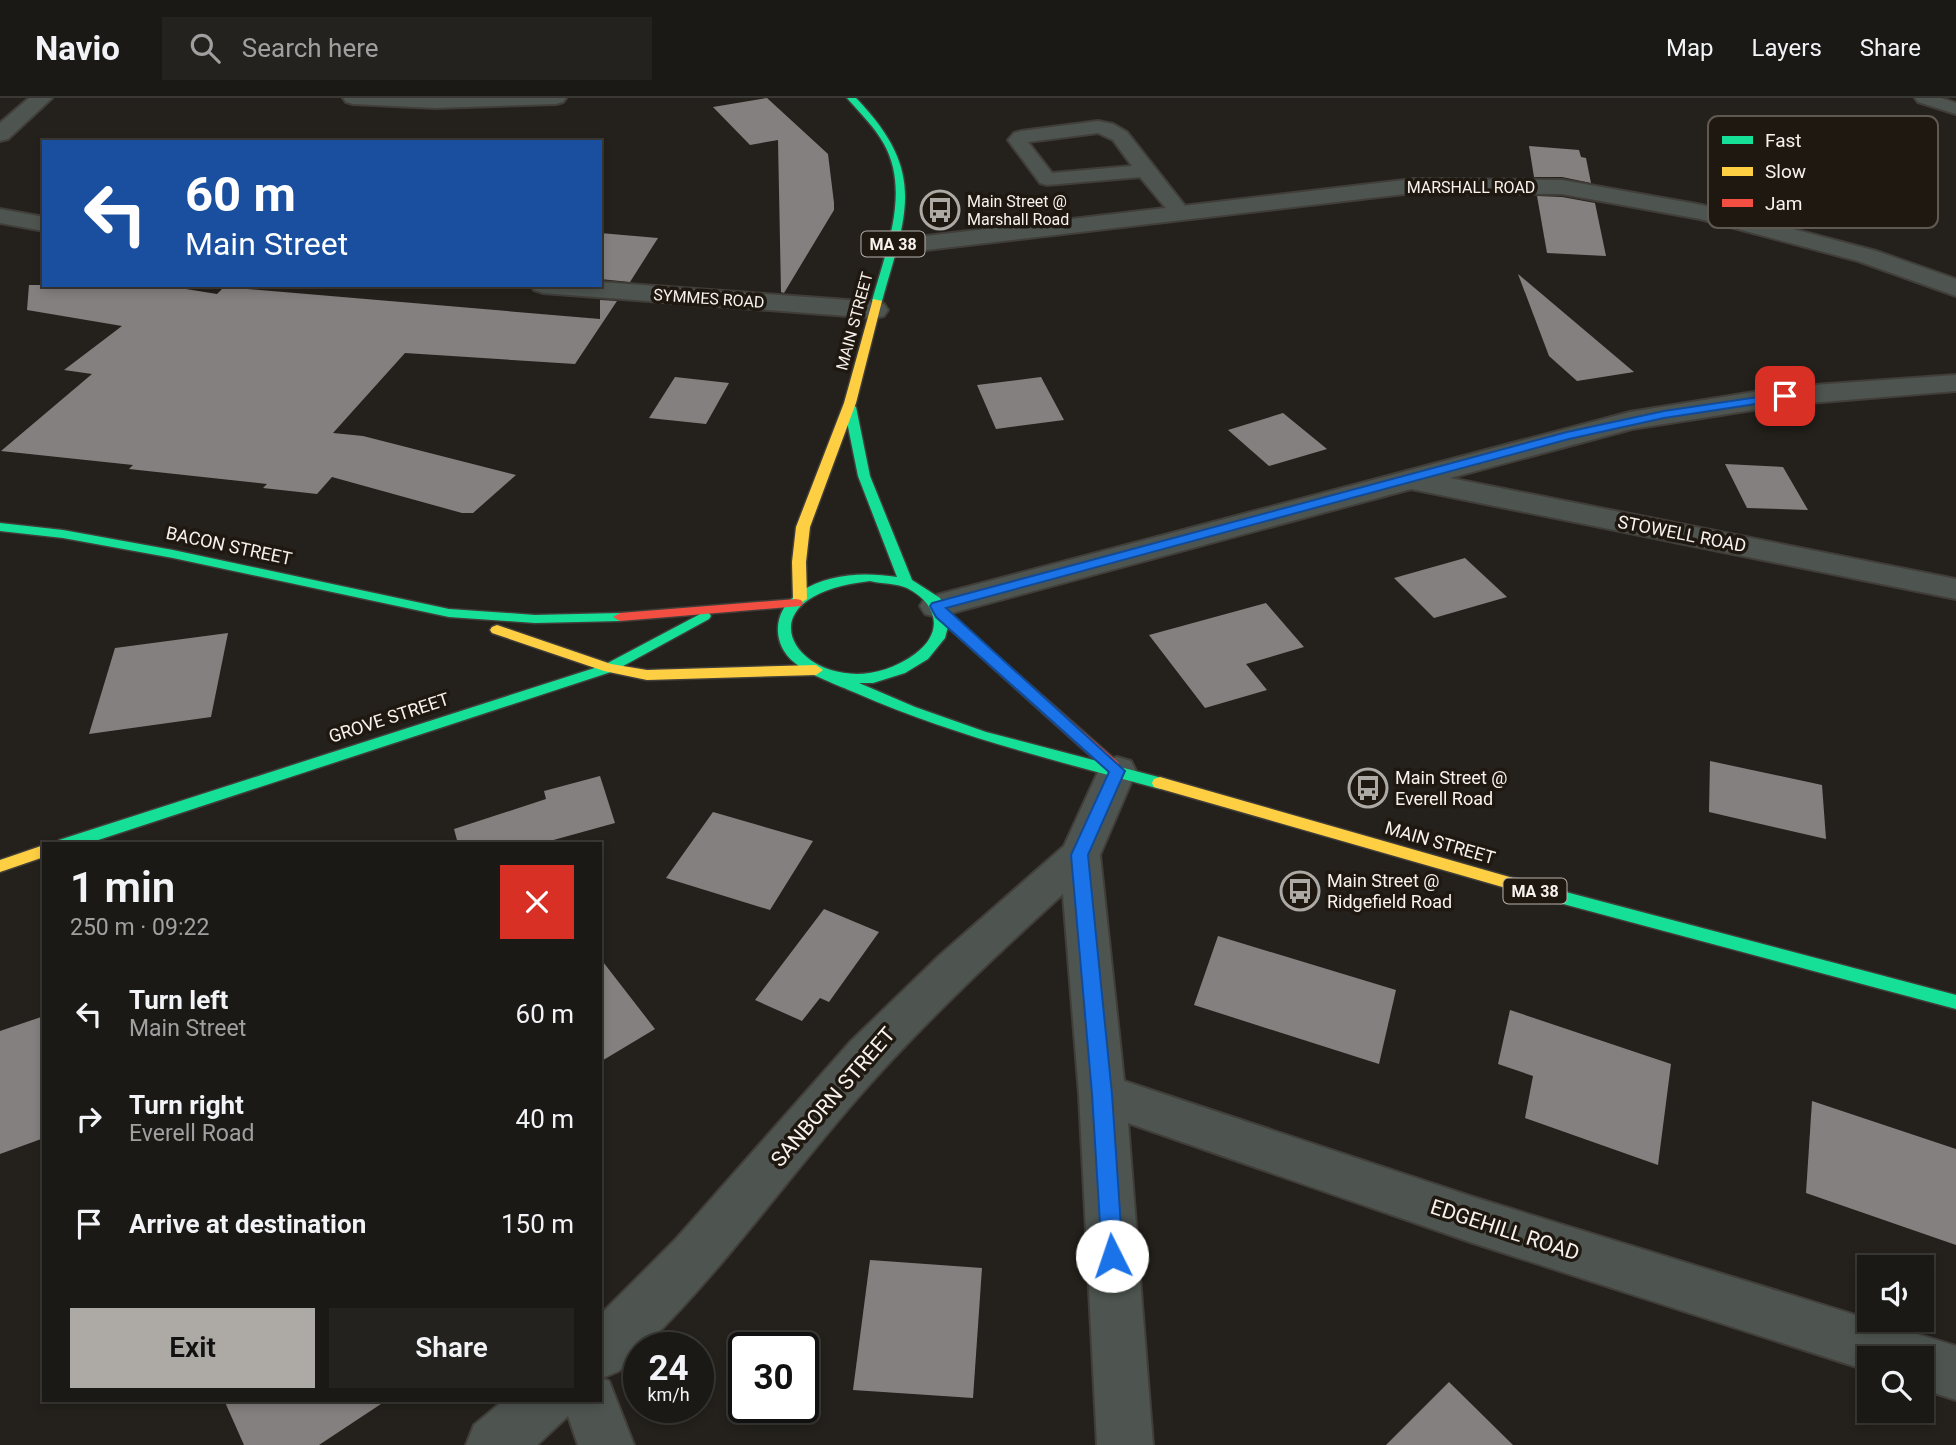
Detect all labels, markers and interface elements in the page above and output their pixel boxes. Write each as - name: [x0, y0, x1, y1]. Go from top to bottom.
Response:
- search box: [162, 17, 652, 80]
- text: Navio: [35, 29, 120, 68]
- icon: search: [186, 29, 224, 67]
- text: Search here: [242, 33, 379, 63]
- text: Map: [1666, 34, 1714, 62]
- text: Layers: [1752, 34, 1822, 62]
- text: Share: [1860, 34, 1921, 62]
- legend: [1708, 116, 1938, 228]
- text: Fast: [1765, 129, 1802, 152]
- text: Slow: [1765, 160, 1806, 183]
- text: 60 m: [185, 166, 296, 223]
- icon: left: [70, 168, 161, 259]
- street label: MARSHALL ROAD: [1407, 178, 1535, 197]
- bus stop icon: Main Street @ Marshall Road: [919, 189, 961, 231]
- place label: Main Street @ Marshall Road: [967, 192, 1069, 229]
- text: Jam: [1765, 192, 1802, 215]
- text: Main Street: [185, 225, 348, 263]
- road number: MA 38: [862, 232, 924, 256]
- street label: MAIN STREET: [832, 269, 877, 372]
- street label: SYMMES ROAD: [653, 285, 765, 312]
- pin: [1755, 366, 1815, 426]
- icon: arrive: [1766, 377, 1804, 415]
- street label: STOWELL ROAD: [1616, 511, 1748, 556]
- street label: BACON STREET: [164, 522, 294, 569]
- street label: GROVE STREET: [326, 688, 452, 747]
- bus stop icon: Main Street @ Everell Road: [1347, 767, 1389, 809]
- place label: Main Street @ Everell Road: [1395, 767, 1507, 809]
- street label: MAIN STREET: [1383, 817, 1498, 868]
- text: 1 min: [70, 863, 175, 912]
- button: close: [500, 865, 574, 939]
- bus stop icon: Main Street @ Ridgefield Road: [1279, 870, 1321, 912]
- place label: Main Street @ Ridgefield Road: [1327, 870, 1452, 912]
- road number: MA 38: [1504, 878, 1566, 904]
- text: 250 m · 09:22: [70, 914, 209, 941]
- text: Turn left: [129, 985, 228, 1015]
- icon: left: [70, 995, 108, 1033]
- text: 60 m: [516, 999, 574, 1029]
- text: Main Street: [129, 1015, 246, 1042]
- street label: SANBORN STREET: [766, 1022, 900, 1171]
- text: Turn right: [129, 1090, 244, 1120]
- icon: right: [70, 1100, 108, 1138]
- text: 40 m: [516, 1104, 574, 1134]
- text: Everell Road: [129, 1120, 254, 1147]
- street label: EDGEHILL ROAD: [1428, 1195, 1582, 1265]
- icon: arrive: [70, 1205, 108, 1243]
- text: Arrive at destination: [129, 1209, 366, 1239]
- text: 150 m: [501, 1209, 574, 1239]
- position arrow: [1075, 1219, 1149, 1293]
- map controls: [1857, 1255, 1934, 1423]
- button: sound: [1857, 1255, 1934, 1332]
- button: Exit: [70, 1308, 315, 1388]
- button: Share: [329, 1308, 574, 1388]
- speed limit sign: 30: [728, 1332, 819, 1423]
- button: search: [1857, 1346, 1934, 1423]
- text: 24: [648, 1348, 689, 1389]
- text: km/h: [647, 1384, 690, 1405]

